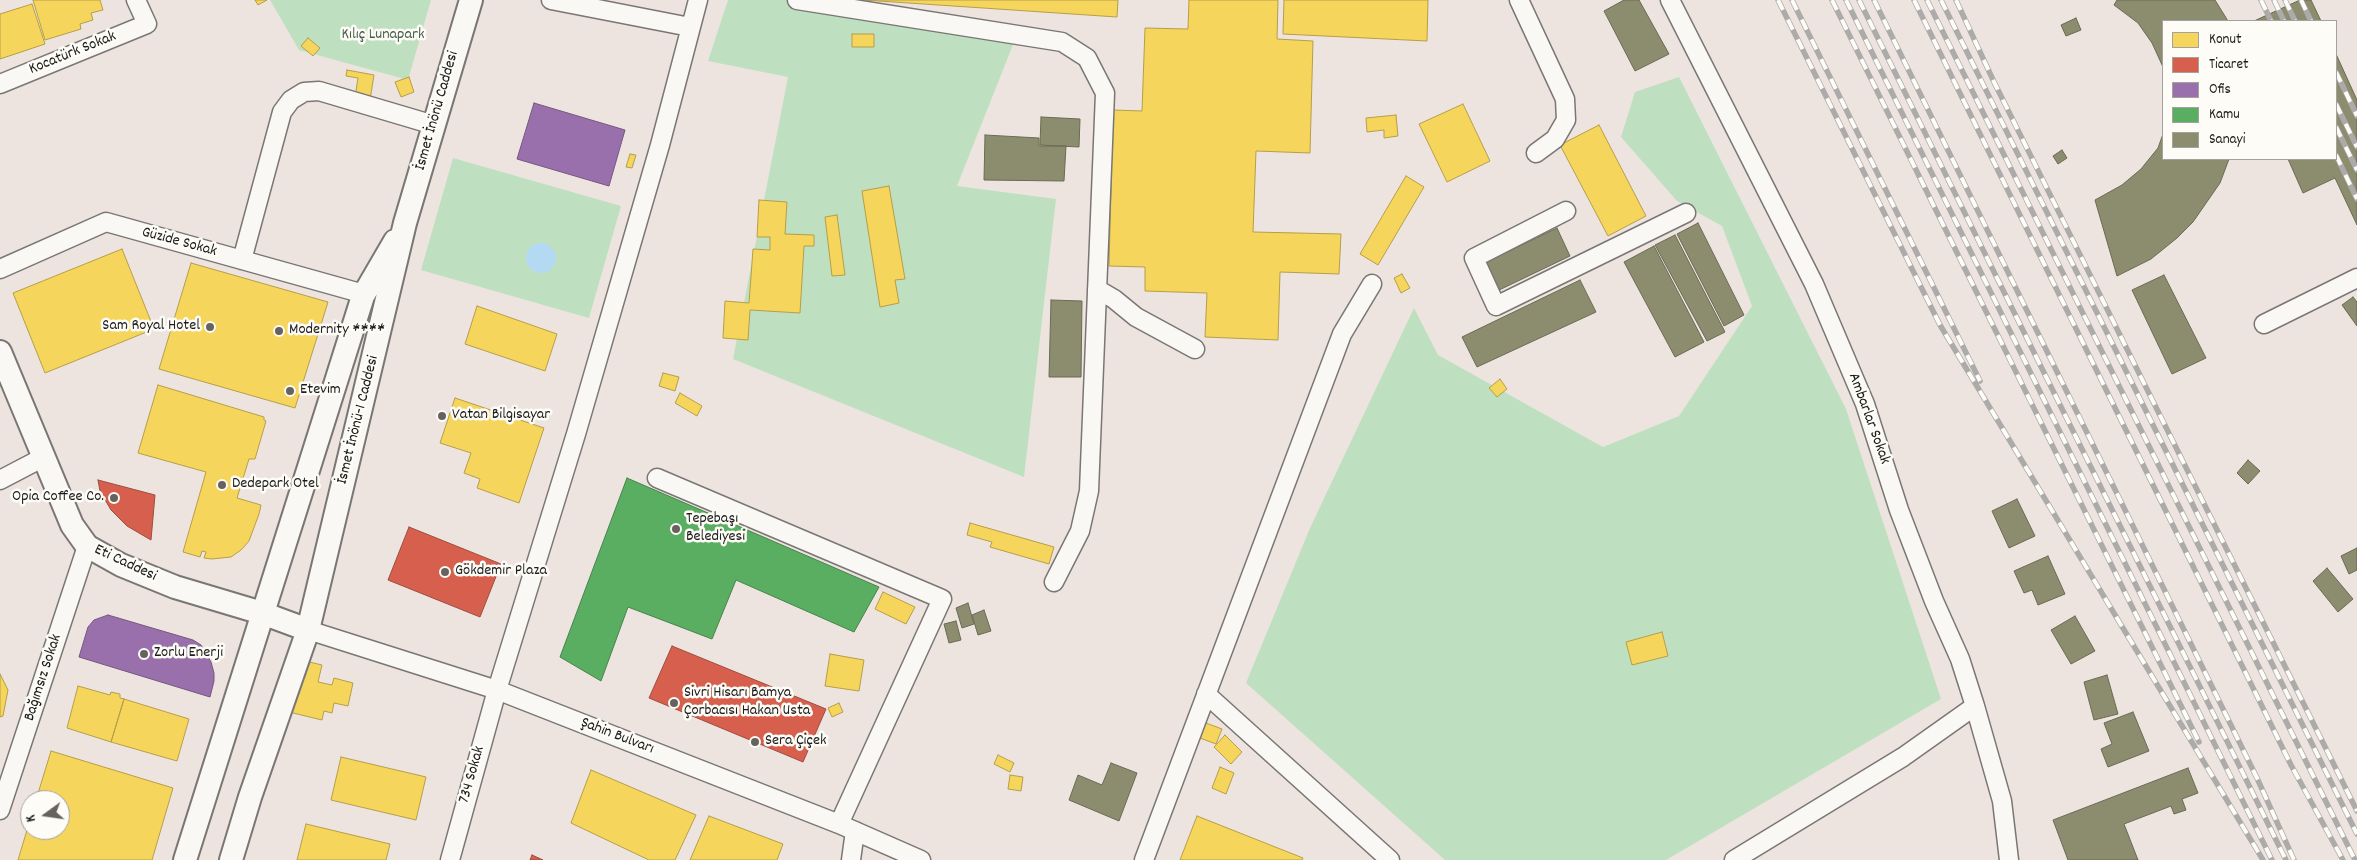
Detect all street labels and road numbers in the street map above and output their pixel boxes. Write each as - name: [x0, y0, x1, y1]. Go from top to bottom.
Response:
- street label: Kocatürk Sokak: [27, 28, 119, 80]
- street label: İsmet İnönü Caddesi: [412, 49, 464, 173]
- street label: Güzide Sokak: [139, 224, 219, 262]
- street label: İsmet İnönü-1 Caddesi: [334, 354, 384, 486]
- street label: Ambarlar Sokak: [1843, 371, 1893, 467]
- street label: Eti Caddesi: [91, 541, 159, 587]
- street label: Bağımsız Sokak: [21, 632, 67, 724]
- street label: Şahin Bulvarı: [578, 714, 656, 760]
- street label: 734 Sokak: [456, 744, 490, 806]

